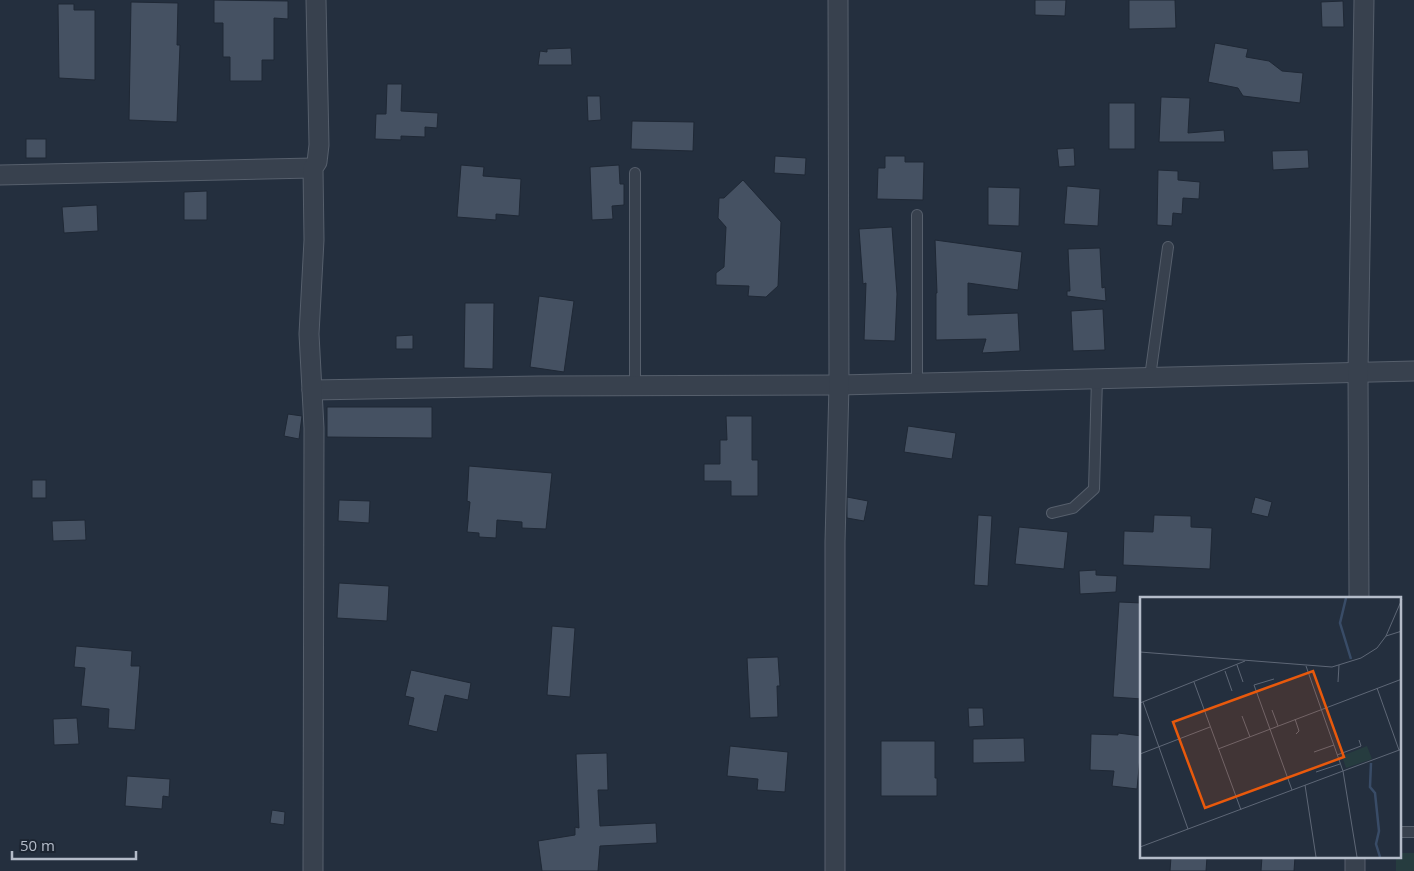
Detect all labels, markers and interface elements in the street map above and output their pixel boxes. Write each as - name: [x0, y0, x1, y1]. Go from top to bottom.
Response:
- inset map: [1140, 597, 1402, 858]
- scale bar: [12, 828, 136, 860]
- text: 50 m: [20, 835, 55, 855]

